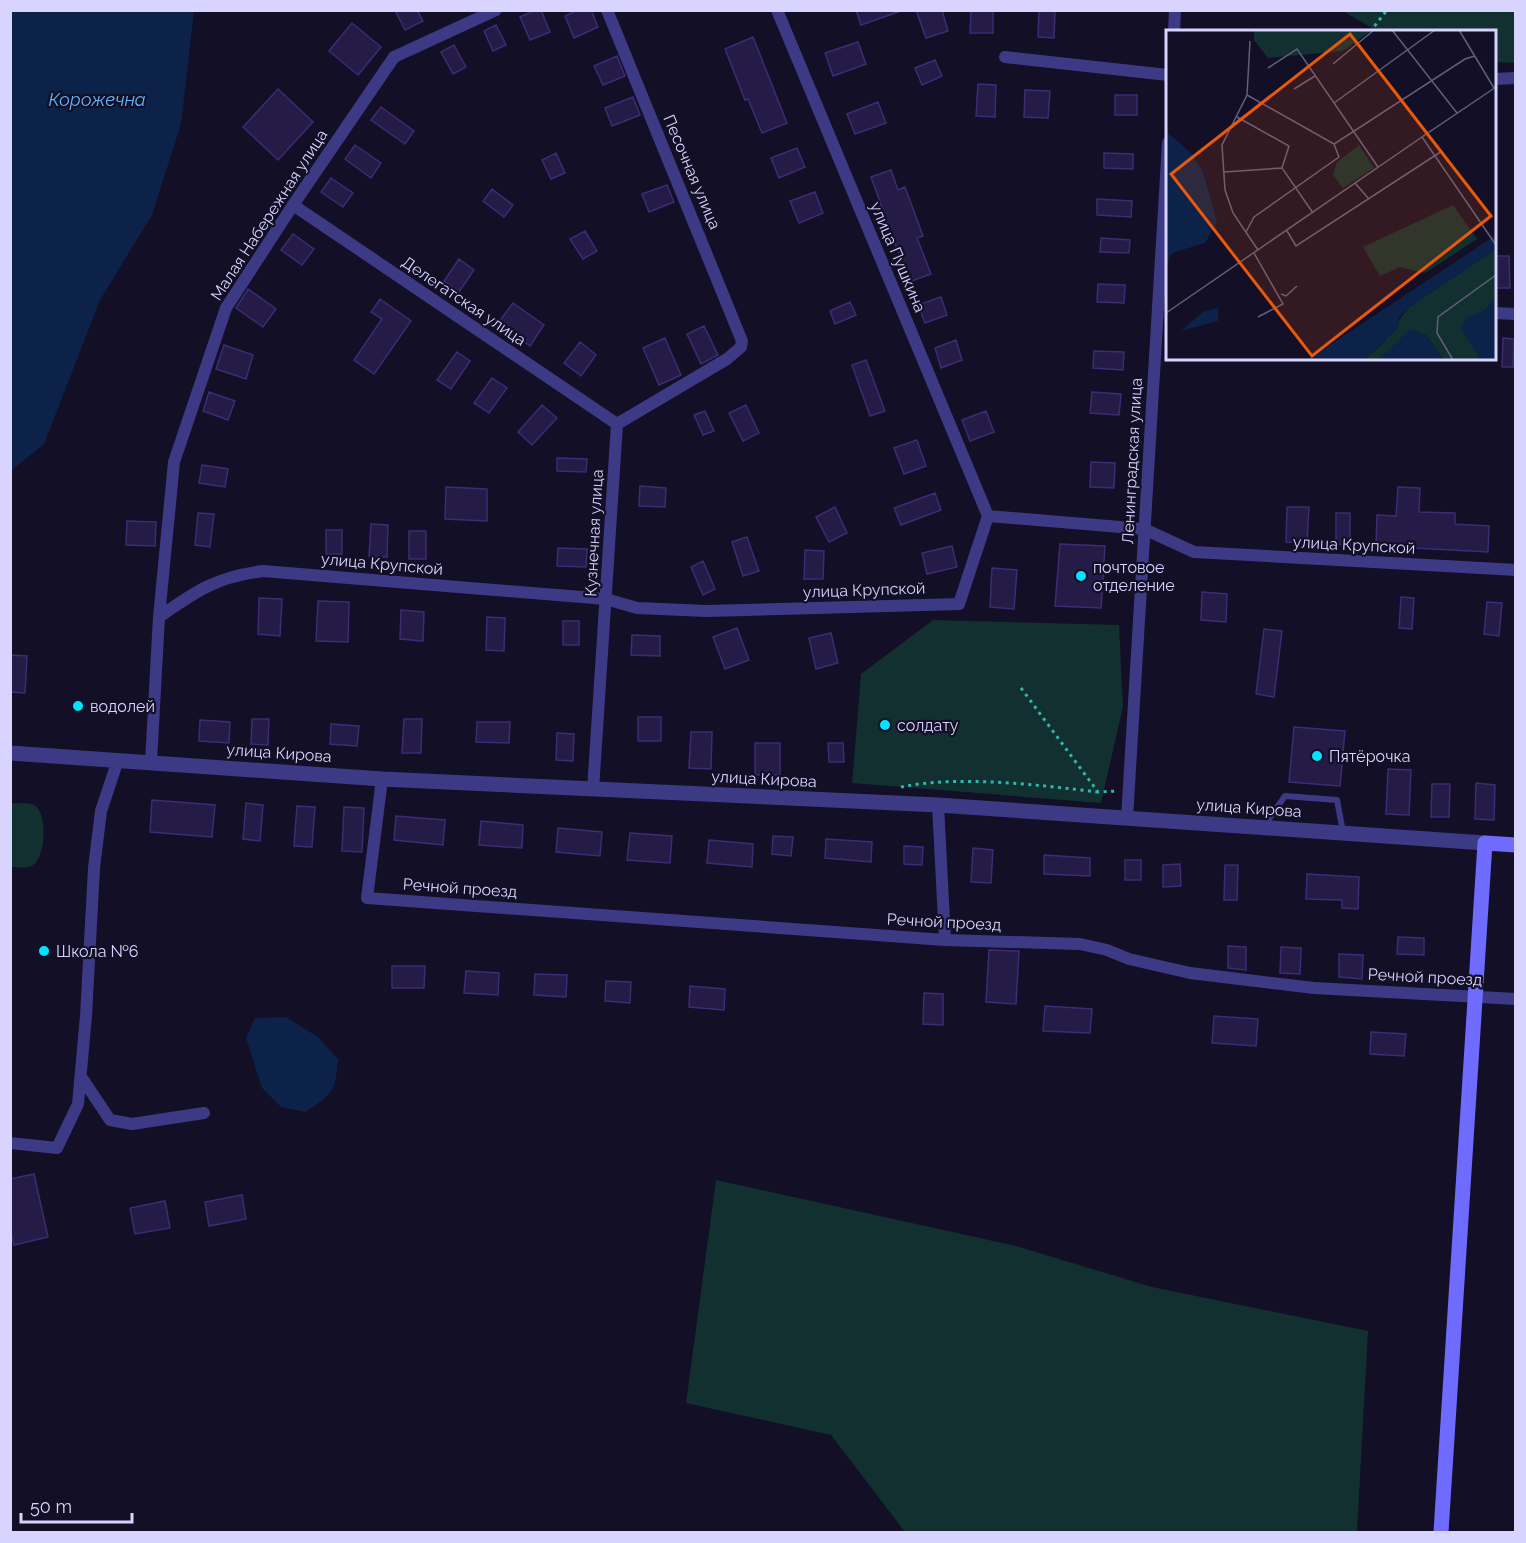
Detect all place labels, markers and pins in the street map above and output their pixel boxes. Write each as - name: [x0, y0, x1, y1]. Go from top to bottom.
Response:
- place label: почтовое отделение: [1093, 558, 1175, 595]
- marker: почтовое отделение: [1074, 569, 1088, 583]
- place label: водолей: [90, 697, 155, 716]
- marker: водолей: [71, 699, 85, 713]
- place label: солдату: [897, 716, 959, 735]
- marker: солдату: [878, 718, 892, 732]
- place label: Пятёрочка: [1329, 747, 1410, 766]
- marker: Пятёрочка: [1310, 749, 1324, 763]
- place label: Школа №6: [56, 942, 138, 961]
- marker: Школа №6: [37, 944, 51, 958]

